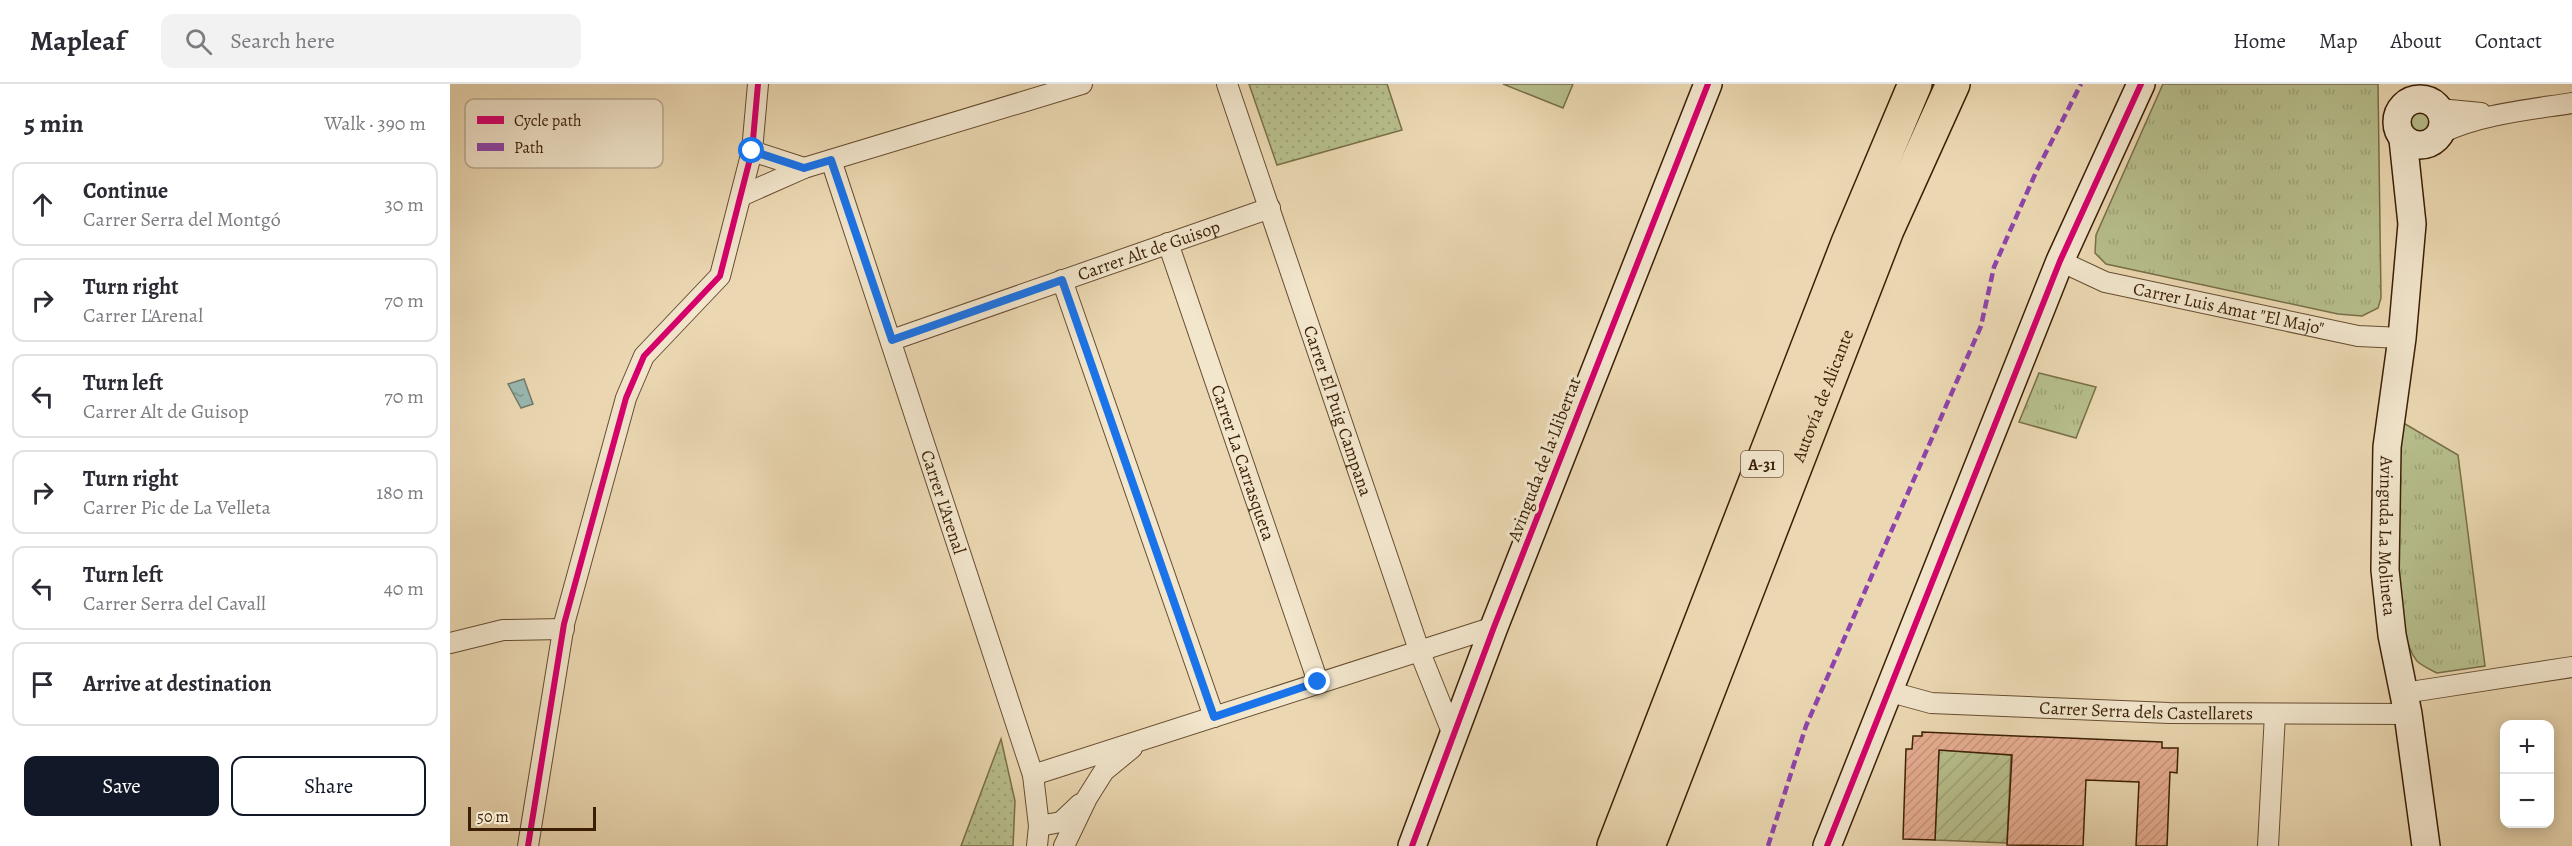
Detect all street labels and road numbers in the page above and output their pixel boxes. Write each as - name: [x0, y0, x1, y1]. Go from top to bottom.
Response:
- street label: Carrer Alt de Guisop: [1074, 214, 1223, 286]
- street label: Carrer Luis Amat "El Majo": [2131, 276, 2326, 340]
- street label: Carrer El Puig Campana: [1298, 322, 1378, 500]
- street label: Autovía de Alicante: [1786, 326, 1859, 466]
- street label: Avinguda de la Llibertat: [1501, 373, 1586, 545]
- street label: Carrer La Carrasqueta: [1205, 381, 1281, 544]
- street label: Carrer L'Arenal: [915, 447, 972, 558]
- road number: A-31: [1741, 451, 1783, 477]
- street label: Avinguda La Molineta: [2373, 455, 2402, 618]
- street label: Carrer Serra dels Castellarets: [2039, 696, 2253, 725]

